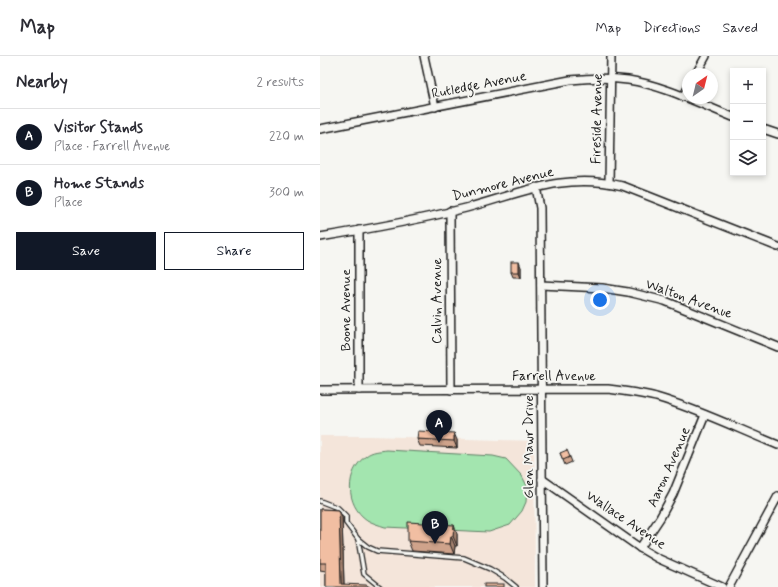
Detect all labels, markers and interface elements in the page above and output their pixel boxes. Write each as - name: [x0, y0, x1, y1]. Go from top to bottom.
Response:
- text: Map: [20, 15, 55, 40]
- text: Map: [595, 19, 621, 37]
- text: Directions: [643, 19, 701, 37]
- text: Saved: [723, 19, 758, 37]
- street label: Rutledge Avenue: [430, 67, 529, 105]
- north arrow: [682, 68, 718, 104]
- map controls: [730, 68, 766, 176]
- button: +: [730, 68, 766, 104]
- text: Nearby: [16, 71, 68, 93]
- text: 2 results: [257, 74, 304, 91]
- street label: Fireside Avenue: [587, 74, 607, 164]
- button: −: [730, 104, 766, 140]
- text: Visitor Stands: [54, 118, 143, 138]
- text: A: [25, 128, 33, 145]
- text: 220 m: [269, 128, 304, 145]
- text: Place · Farrell Avenue: [54, 138, 170, 155]
- button: layers: [730, 140, 766, 176]
- street label: Dunmore Avenue: [450, 163, 556, 205]
- text: Home Stands: [54, 174, 144, 194]
- text: B: [25, 184, 33, 201]
- text: 300 m: [269, 184, 304, 201]
- text: Place: [54, 194, 83, 211]
- button: Save: [16, 232, 156, 270]
- button: Share: [164, 232, 304, 270]
- street label: Calvin Avenue: [428, 258, 446, 344]
- street label: Boone Avenue: [337, 269, 355, 351]
- street label: Walton Avenue: [643, 275, 735, 323]
- your location: [590, 290, 610, 310]
- street label: Farrell Avenue: [512, 367, 596, 385]
- street label: Glen Mawr Drive: [520, 395, 538, 499]
- pin: A: [426, 410, 452, 443]
- street label: Aaron Avenue: [643, 424, 695, 510]
- street label: Wallace Avenue: [582, 487, 670, 553]
- pin: B: [422, 511, 448, 544]

